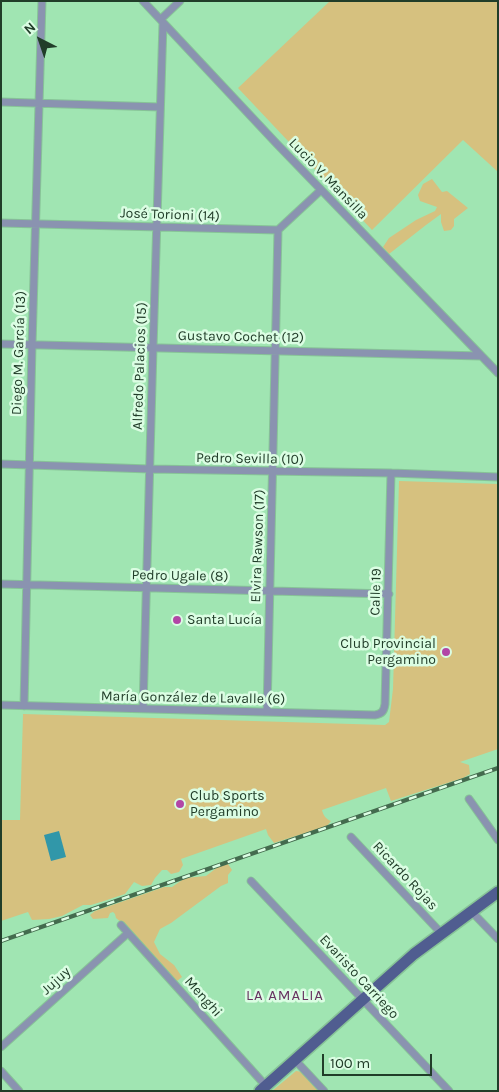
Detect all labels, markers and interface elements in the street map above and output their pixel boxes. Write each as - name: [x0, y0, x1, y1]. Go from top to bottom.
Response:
- north arrow: [15, 15, 65, 65]
- text: N: [20, 19, 39, 38]
- street label: Lucio V. Mansilla: [285, 135, 371, 223]
- street label: José Torioni (14): [120, 205, 220, 225]
- street label: Diego M. García (13): [8, 291, 30, 415]
- street label: Alfredo Palacios (15): [129, 302, 151, 430]
- street label: Gustavo Cochet (12): [178, 327, 304, 347]
- street label: Pedro Sevilla (10): [196, 450, 304, 468]
- street label: Elvira Rawson (17): [248, 489, 268, 603]
- street label: Pedro Ugale (8): [131, 567, 229, 585]
- street label: Calle 19: [367, 568, 385, 616]
- place label: Santa Lucía: [187, 612, 262, 628]
- marker: Santa Lucía: [171, 614, 183, 626]
- place label: Club Provincial Pergamino: [340, 636, 436, 669]
- marker: Club Provincial Pergamino: [440, 646, 452, 658]
- street label: María González de Lavalle (6): [101, 688, 285, 708]
- place label: Club Sports Pergamino: [190, 788, 265, 820]
- marker: Club Sports Pergamino: [174, 798, 186, 810]
- street label: Ricardo Rojas: [369, 838, 441, 914]
- street label: Evaristo Carriego: [316, 931, 402, 1023]
- street label: Jujuy: [38, 964, 74, 998]
- street label: Menghi: [181, 974, 225, 1020]
- district label: LA AMALIA: [245, 987, 325, 1005]
- scale bar: [324, 1044, 434, 1076]
- text: 100 m: [330, 1054, 370, 1072]

